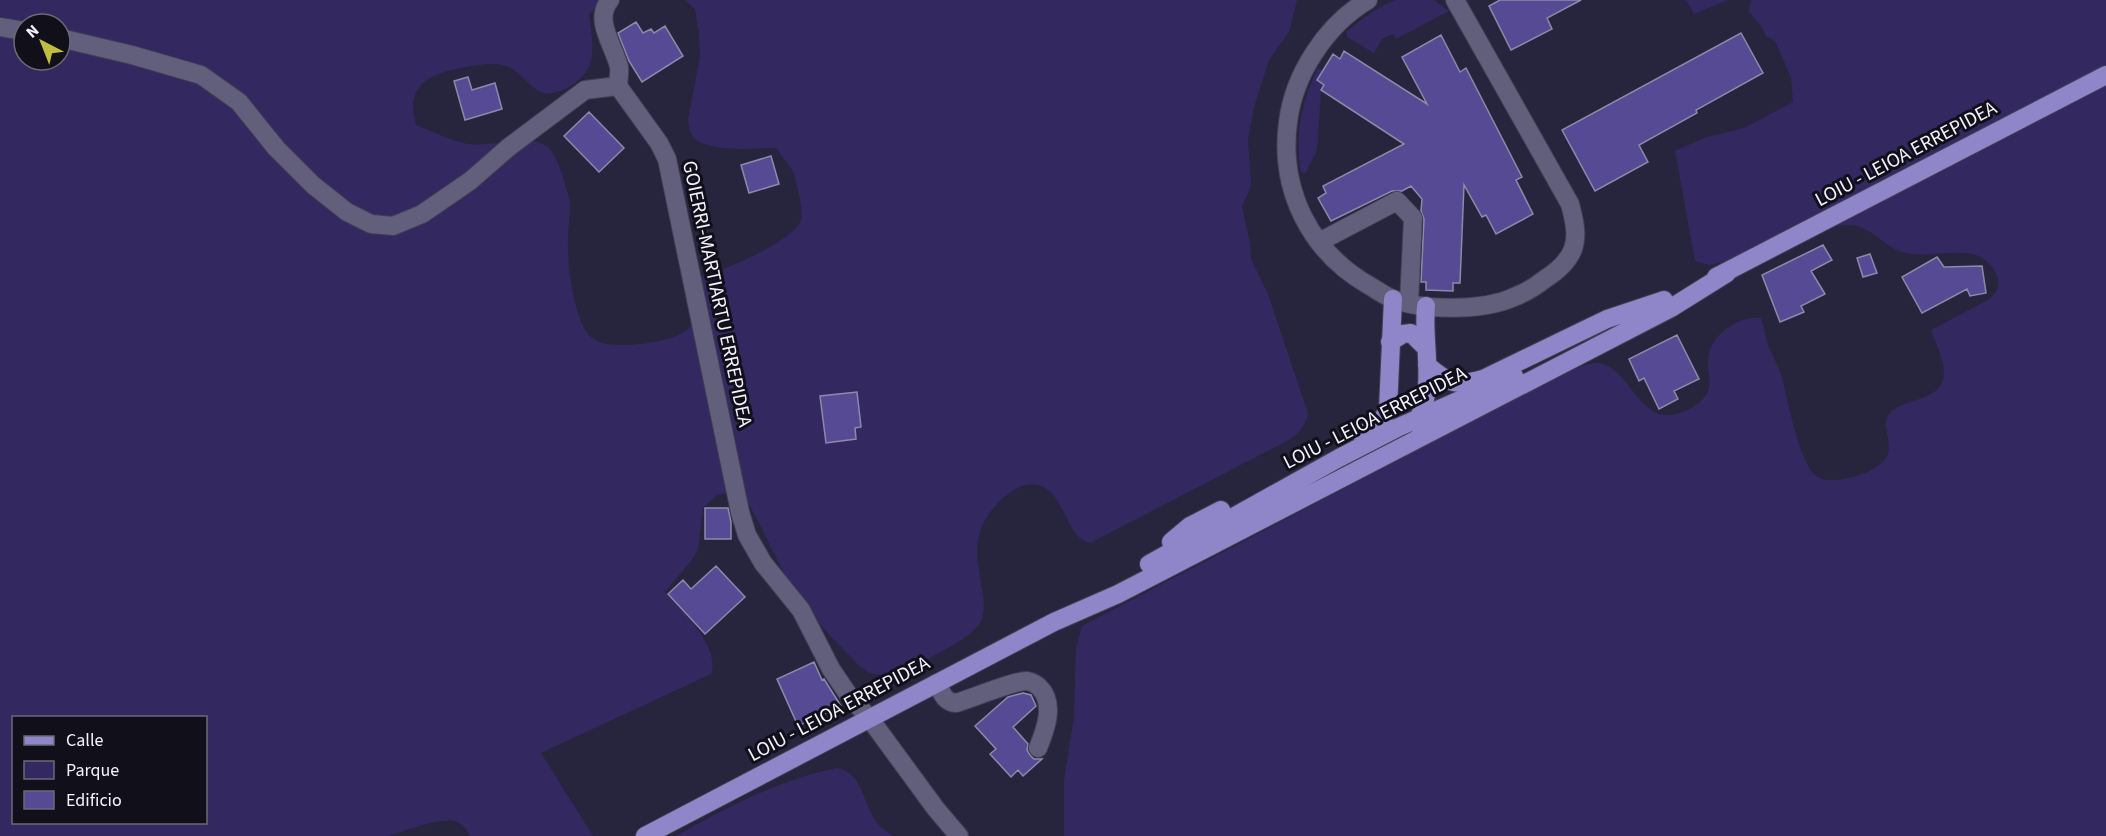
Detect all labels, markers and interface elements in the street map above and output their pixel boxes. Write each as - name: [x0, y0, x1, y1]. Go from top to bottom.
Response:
- north arrow: [12, 12, 72, 72]
- text: N: [21, 20, 44, 43]
- street label: LOIU - LEIOA ERREPIDEA: [1810, 94, 2002, 214]
- street label: GOIERRI-MARTIARTU ERREPIDEA: [675, 158, 759, 430]
- street label: LOIU - LEIOA ERREPIDEA: [1278, 360, 1472, 476]
- street label: LOIU - LEIOA ERREPIDEA: [743, 649, 935, 769]
- legend: [12, 716, 207, 824]
- text: Calle: [66, 728, 104, 753]
- text: Parque: [66, 758, 119, 783]
- text: Edificio: [66, 788, 122, 813]

